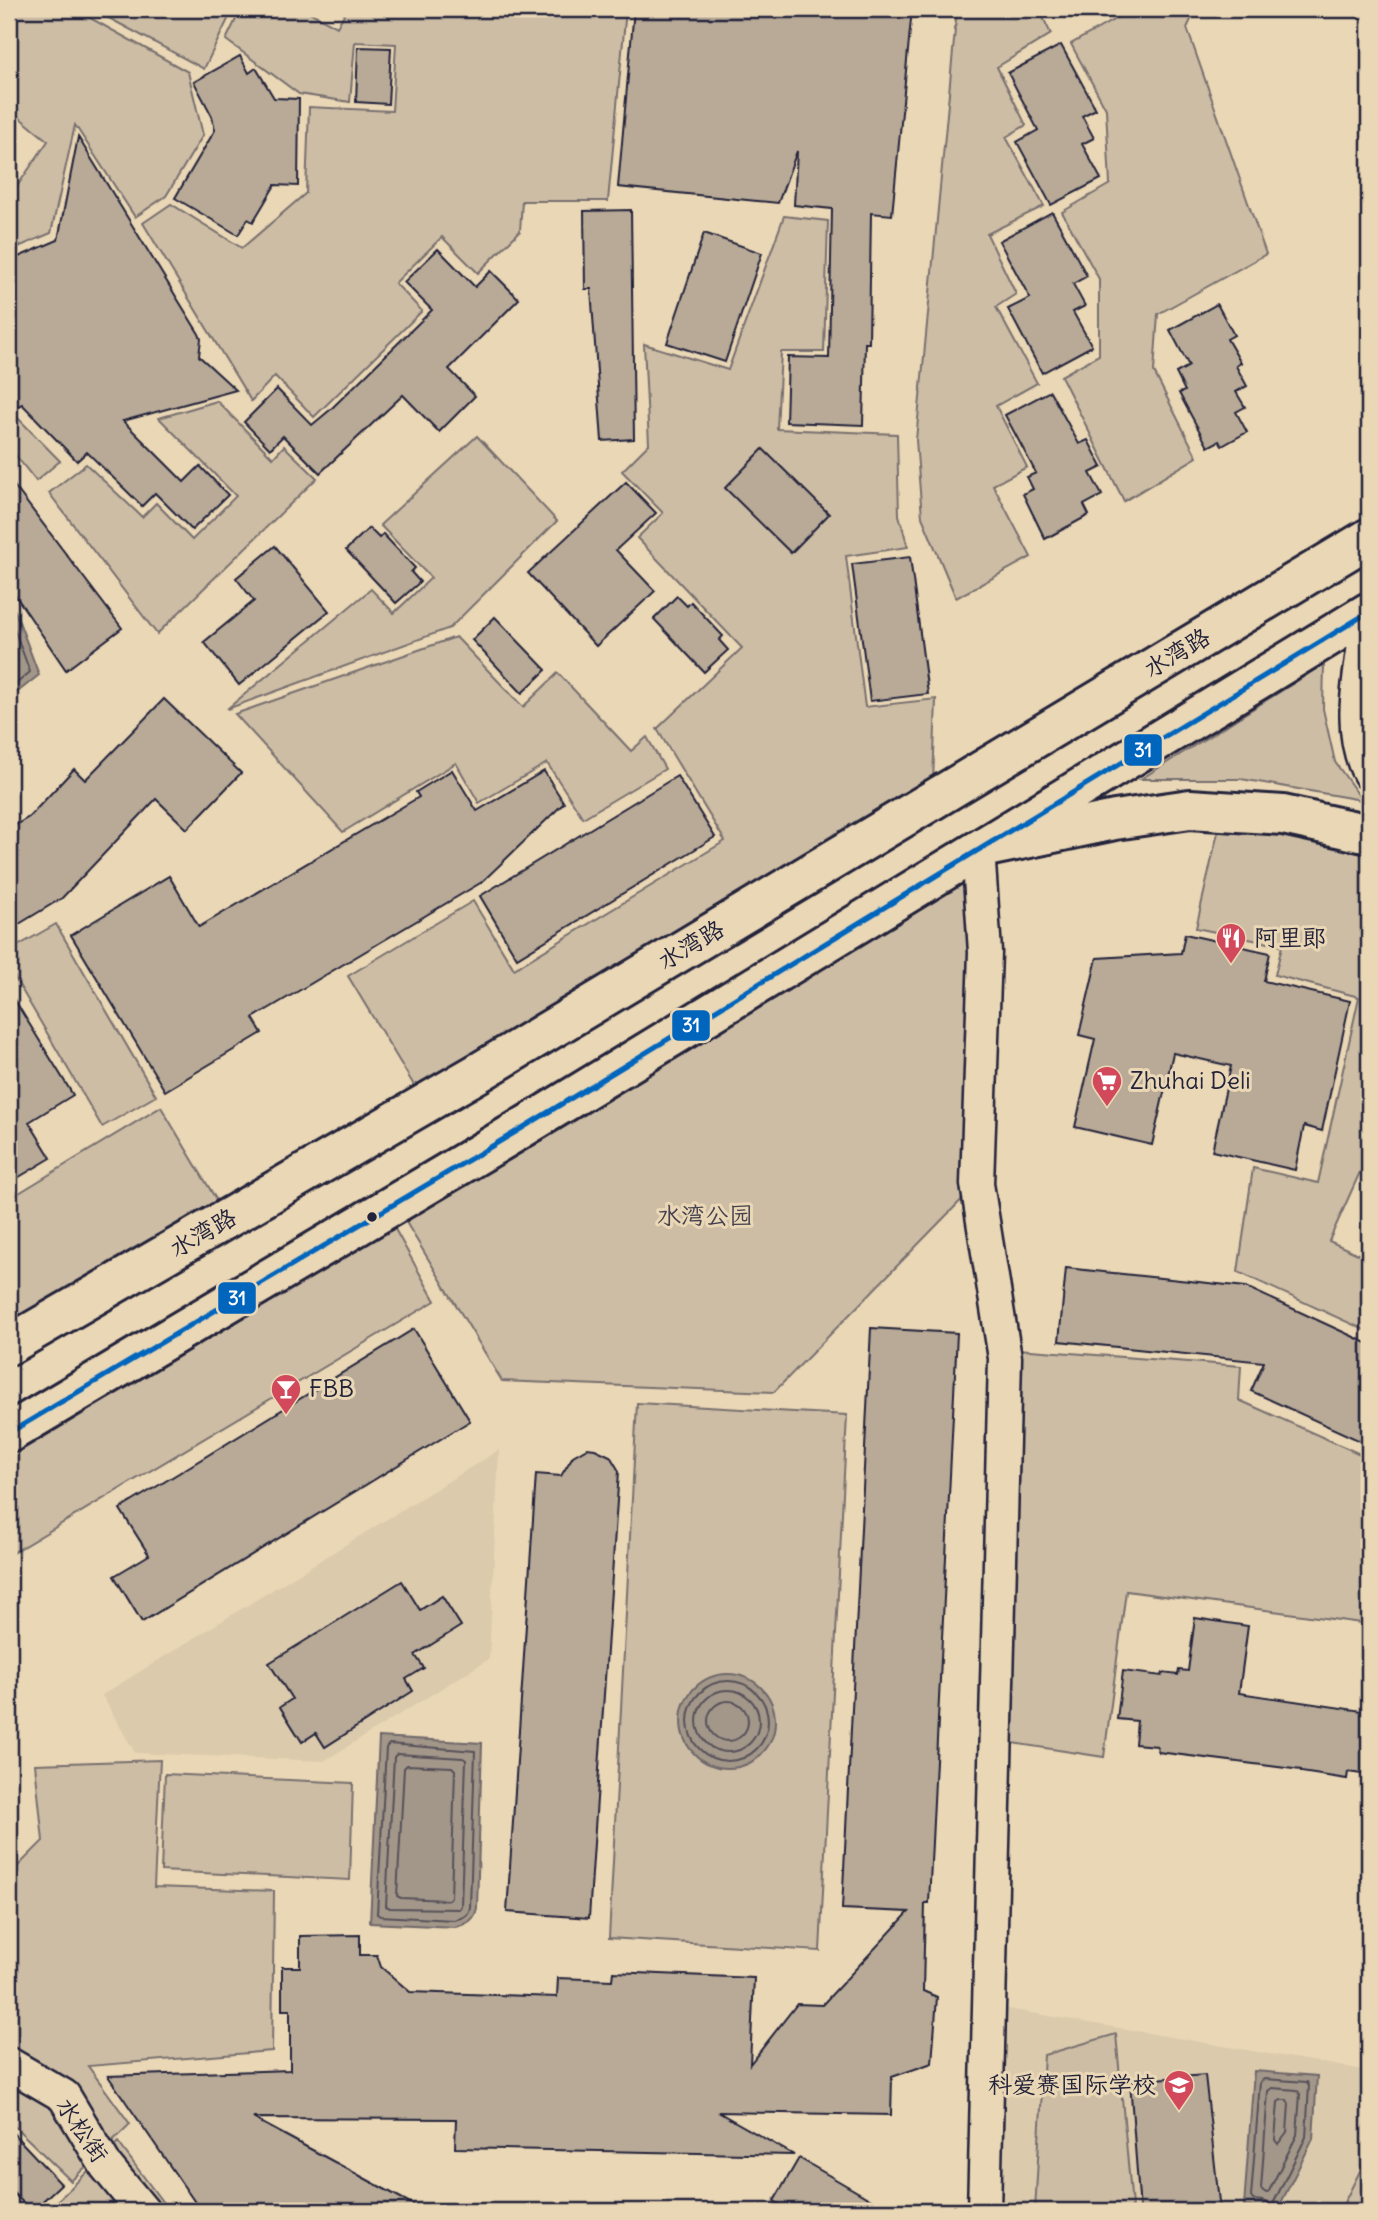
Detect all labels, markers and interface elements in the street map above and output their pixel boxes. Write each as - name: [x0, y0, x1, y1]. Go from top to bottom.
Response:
- street label: 水湾路: [1138, 621, 1215, 684]
- line badge: 31: [1123, 733, 1163, 767]
- text: 31: [1134, 738, 1152, 762]
- street label: 水湾路: [652, 913, 729, 976]
- restaurant icon: 阿里郎: [1214, 921, 1248, 965]
- place label: 阿里郎: [1254, 922, 1326, 952]
- line badge: 31: [671, 1009, 711, 1042]
- text: 31: [682, 1013, 700, 1037]
- supermarket icon: Zhuhai Deli: [1090, 1064, 1124, 1108]
- place label: Zhuhai Deli: [1130, 1065, 1251, 1095]
- park label: 水湾公园: [657, 1200, 753, 1230]
- street label: 水湾路: [164, 1201, 241, 1263]
- unlabelled marker: [365, 1210, 379, 1224]
- line badge: 31: [217, 1281, 257, 1315]
- text: 31: [228, 1286, 246, 1310]
- bar icon: FBB: [269, 1372, 303, 1416]
- place label: FBB: [309, 1373, 354, 1403]
- school or university icon: 科爱赛国际学校: [1162, 2068, 1196, 2112]
- place label: 科爱赛国际学校: [988, 2069, 1156, 2099]
- street label: 水松街: [50, 2091, 115, 2168]

